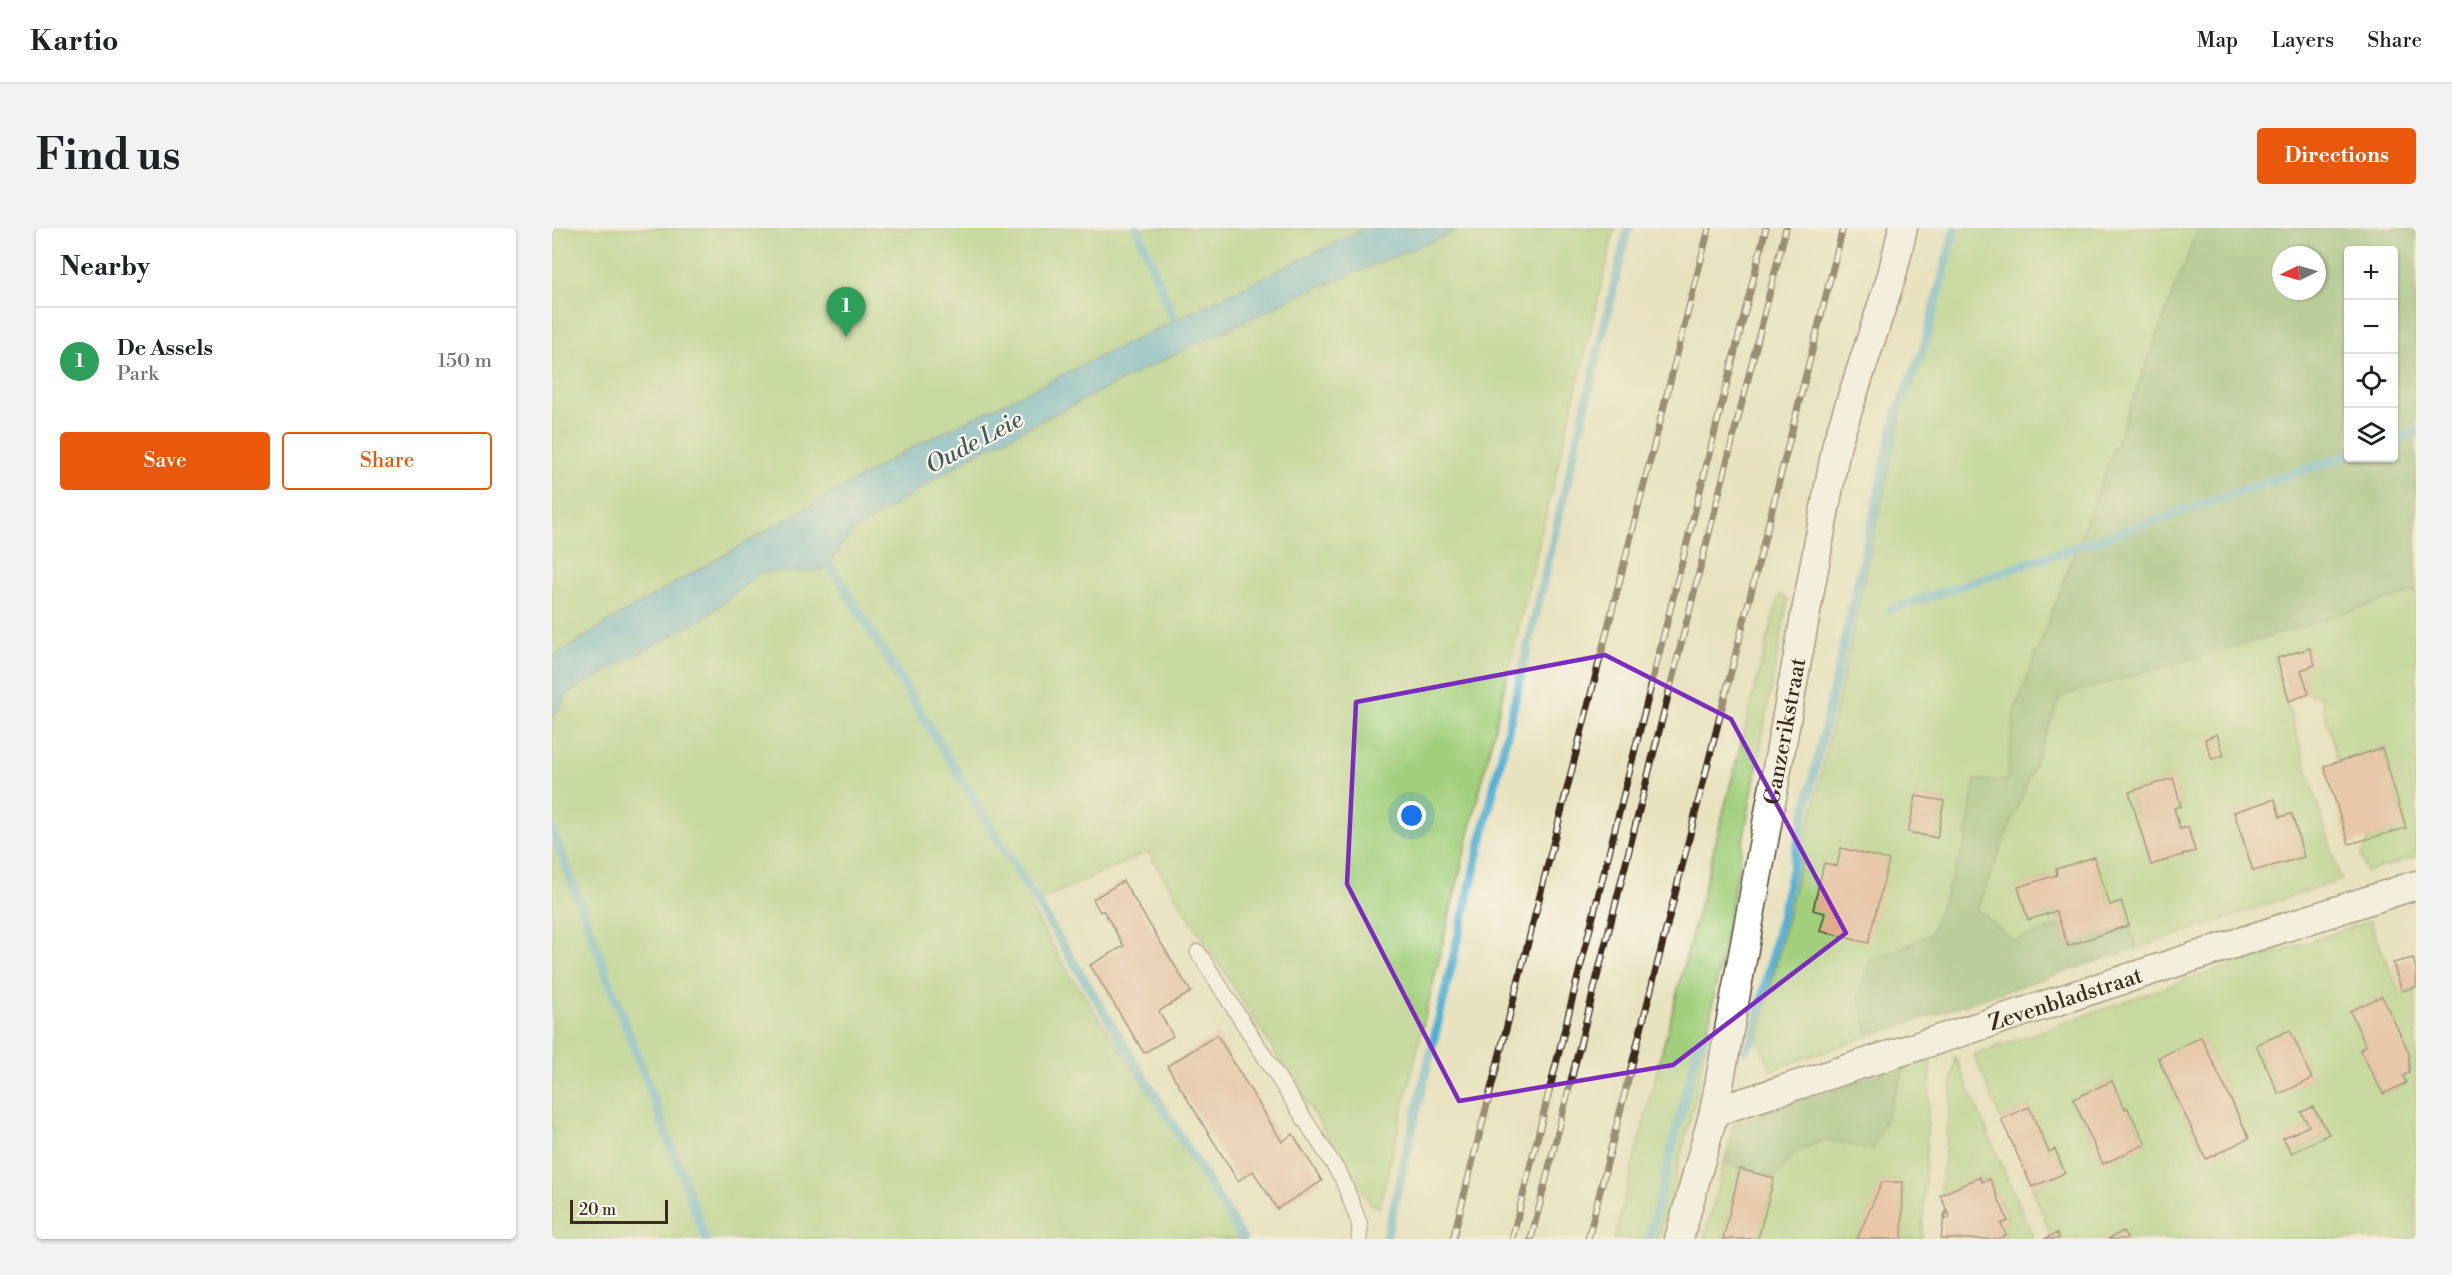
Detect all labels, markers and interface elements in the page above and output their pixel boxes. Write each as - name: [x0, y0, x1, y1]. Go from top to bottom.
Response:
- text: Kartio: [30, 24, 119, 59]
- text: Map: [2197, 28, 2238, 54]
- text: Layers: [2271, 28, 2334, 54]
- text: Share: [2367, 28, 2422, 54]
- button: Directions: [2257, 128, 2416, 184]
- text: Find us: [36, 130, 180, 183]
- north arrow: [2272, 246, 2326, 300]
- map controls: [2344, 246, 2398, 462]
- button: +: [2344, 246, 2398, 300]
- text: Nearby: [60, 251, 150, 283]
- pin: 1: [826, 288, 866, 337]
- button: −: [2344, 300, 2398, 354]
- text: De Assels: [117, 335, 213, 362]
- text: 1: [75, 349, 84, 374]
- text: 150 m: [437, 349, 492, 374]
- button: locate: [2344, 354, 2398, 408]
- text: Park: [117, 362, 159, 387]
- water label: Oude Leie: [921, 405, 1028, 481]
- button: layers: [2344, 408, 2398, 462]
- button: Save: [60, 432, 270, 490]
- button: Share: [282, 432, 492, 490]
- street label: Ganzerikstraat: [1759, 656, 1812, 807]
- your location: [1397, 801, 1426, 830]
- street label: Zevenbladstraat: [1985, 962, 2146, 1037]
- scale bar: [570, 1197, 668, 1224]
- text: 20 m: [579, 1200, 616, 1220]

